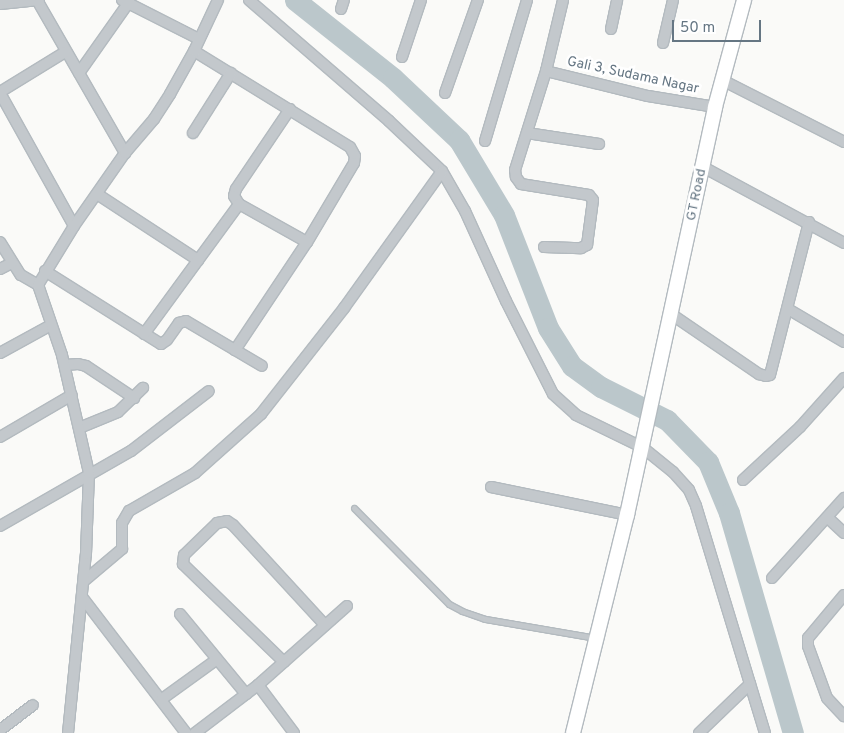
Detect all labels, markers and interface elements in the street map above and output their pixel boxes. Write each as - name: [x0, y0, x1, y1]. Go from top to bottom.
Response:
- scale bar: [674, 10, 763, 42]
- text: 50 m: [680, 19, 715, 38]
- street label: Gali 3, Sudama Nagar: [565, 54, 701, 98]
- street label: GT Road: [683, 167, 711, 223]

